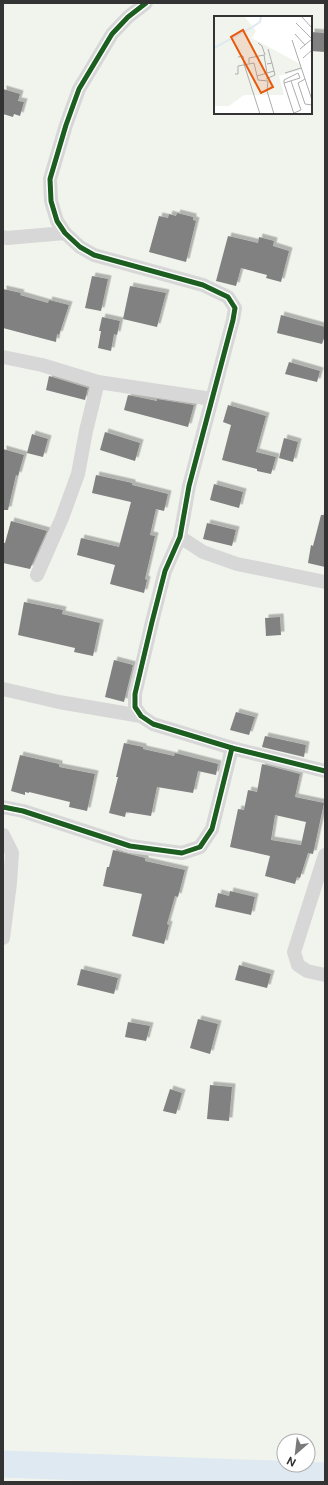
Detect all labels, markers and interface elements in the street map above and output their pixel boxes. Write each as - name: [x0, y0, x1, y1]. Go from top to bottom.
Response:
- inset map: [214, 16, 312, 114]
- north arrow: [276, 1433, 316, 1473]
- text: N: [285, 1455, 298, 1469]

